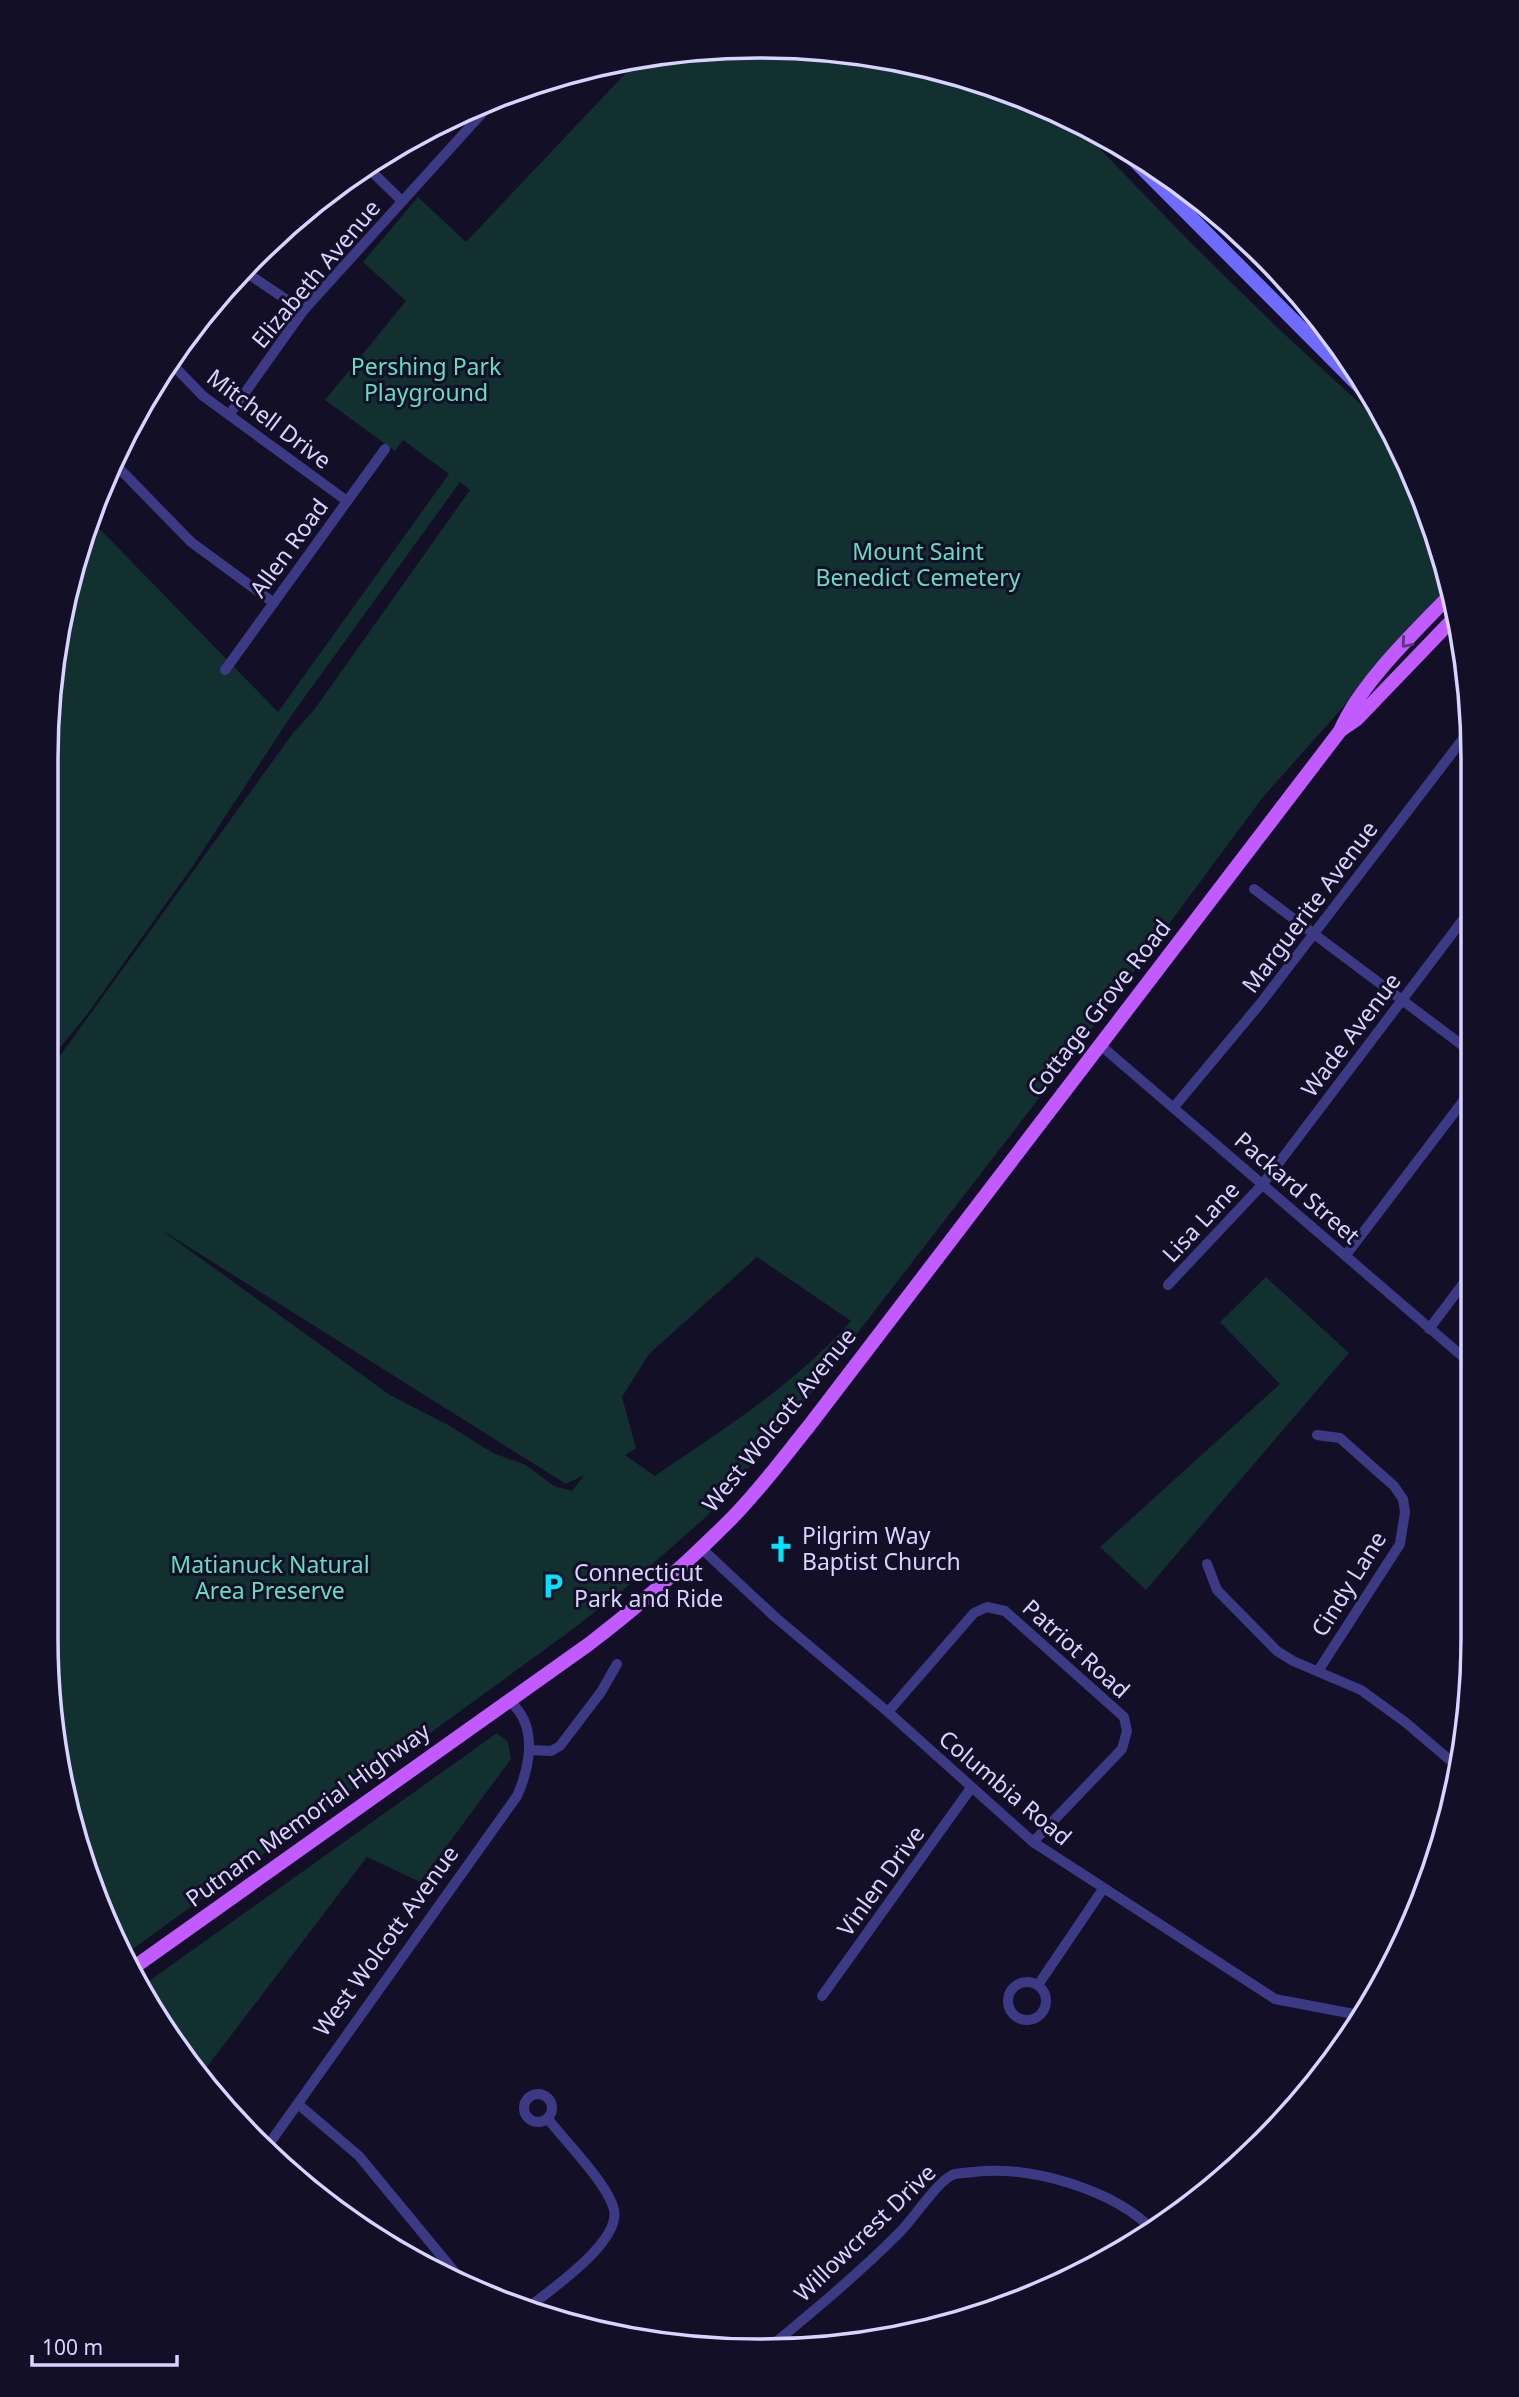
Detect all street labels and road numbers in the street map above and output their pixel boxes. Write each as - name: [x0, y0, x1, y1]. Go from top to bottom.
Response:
- street label: Elizabeth Avenue: [244, 192, 387, 354]
- street label: Mitchell Drive: [201, 361, 338, 476]
- street label: Allen Road: [241, 491, 335, 603]
- street label: Marguerite Avenue: [1234, 814, 1385, 999]
- street label: Cottage Grove Road: [1019, 912, 1177, 1102]
- street label: Wade Avenue: [1293, 966, 1407, 1103]
- street label: Packard Street: [1228, 1124, 1367, 1251]
- street label: Lisa Lane: [1154, 1174, 1246, 1269]
- street label: West Wolcott Avenue: [694, 1321, 862, 1518]
- street label: Cindy Lane: [1303, 1525, 1393, 1642]
- street label: Patriot Road: [1016, 1592, 1137, 1705]
- street label: Putnam Memorial Highway: [179, 1715, 436, 1914]
- street label: Columbia Road: [932, 1722, 1079, 1852]
- street label: Vinlen Drive: [829, 1818, 931, 1942]
- street label: West Wolcott Avenue: [305, 1839, 465, 2042]
- street label: Willowcrest Drive: [786, 2156, 942, 2308]

